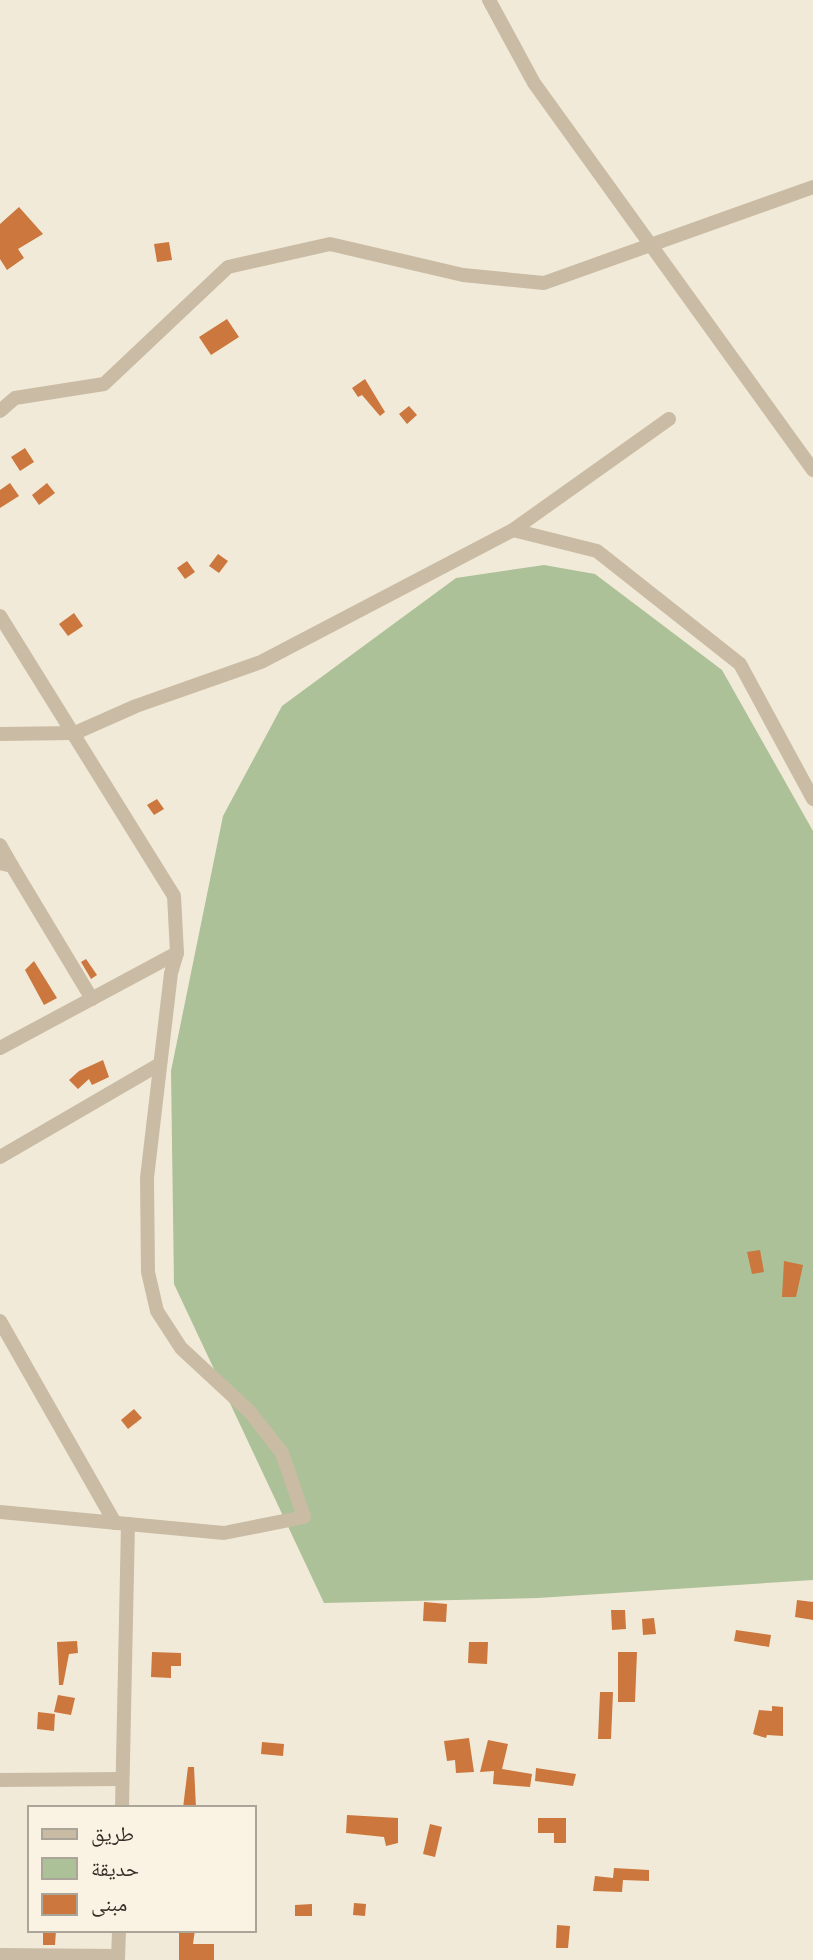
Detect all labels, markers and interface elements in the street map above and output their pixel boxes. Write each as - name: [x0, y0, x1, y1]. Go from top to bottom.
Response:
- legend: [28, 1806, 256, 1932]
- text: طريق: [91, 1822, 134, 1847]
- text: حديقة: [91, 1857, 139, 1882]
- text: مبنى: [91, 1892, 127, 1917]

